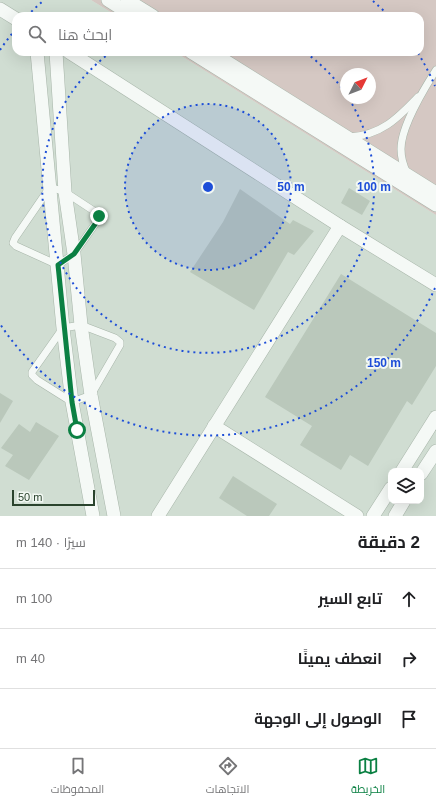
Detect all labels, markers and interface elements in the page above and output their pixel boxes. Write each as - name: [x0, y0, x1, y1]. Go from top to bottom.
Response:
- search box: [12, 12, 424, 56]
- icon: search: [26, 23, 48, 45]
- text: ابحث هنا: [58, 26, 112, 43]
- north arrow: [340, 68, 376, 104]
- centre of rings: [201, 180, 215, 194]
- text: 50 m: [277, 180, 305, 194]
- text: 100 m: [357, 180, 391, 194]
- route end: [90, 207, 108, 225]
- text: 150 m: [367, 356, 401, 370]
- route start: [68, 421, 86, 439]
- map controls: [388, 468, 424, 504]
- button: layers: [388, 468, 424, 504]
- scale bar: [12, 488, 95, 507]
- text: 50 m: [18, 491, 42, 503]
- text: 2 دقيقة: [358, 533, 420, 552]
- text: سيرًا · 140 m: [16, 535, 86, 550]
- icon: ahead: [398, 588, 420, 610]
- text: تابع السير: [318, 590, 382, 607]
- text: 100 m: [16, 591, 52, 606]
- icon: right: [398, 648, 420, 670]
- text: انعطف يمينًا: [298, 650, 382, 667]
- text: 40 m: [16, 651, 45, 666]
- icon: arrive: [398, 708, 420, 730]
- text: الوصول إلى الوجهة: [254, 710, 382, 727]
- tab: المحفوظات: [51, 755, 104, 799]
- tab: الاتجاهات: [206, 755, 249, 799]
- tab: الخريطة: [351, 755, 385, 799]

